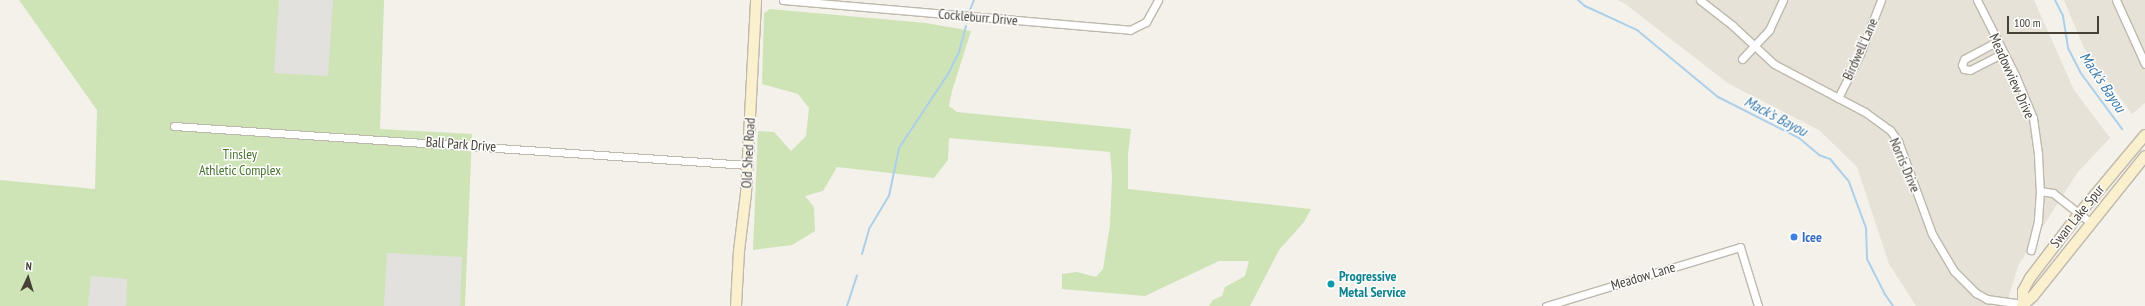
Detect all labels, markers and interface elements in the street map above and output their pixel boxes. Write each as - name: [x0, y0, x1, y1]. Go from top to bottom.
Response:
- street label: Cockleburr Drive: [938, 5, 1018, 29]
- scale bar: [2009, 8, 2101, 34]
- street label: Birdwell Lane: [1839, 15, 1881, 83]
- text: 100 m: [2014, 15, 2041, 30]
- street label: Meadowview Drive: [1986, 31, 2038, 121]
- water label: Mack's Bayou: [2076, 49, 2130, 115]
- water label: Mack's Bayou: [1741, 92, 1811, 140]
- street label: Old Shed Road: [738, 117, 758, 189]
- street label: Ball Park Drive: [425, 133, 497, 155]
- street label: Norris Drive: [1886, 135, 1924, 195]
- park label: Tinsley Athletic Complex: [199, 146, 281, 178]
- street label: Swan Lake Spur: [2046, 181, 2108, 251]
- place label: Icee: [1802, 229, 1822, 245]
- marker: Icee: [1789, 232, 1799, 242]
- north arrow: [8, 258, 48, 298]
- street label: Meadow Lane: [1609, 258, 1677, 294]
- text: N: [25, 259, 32, 273]
- place label: Progressive Metal Service: [1339, 268, 1406, 300]
- marker: Progressive Metal Service: [1326, 279, 1336, 289]

